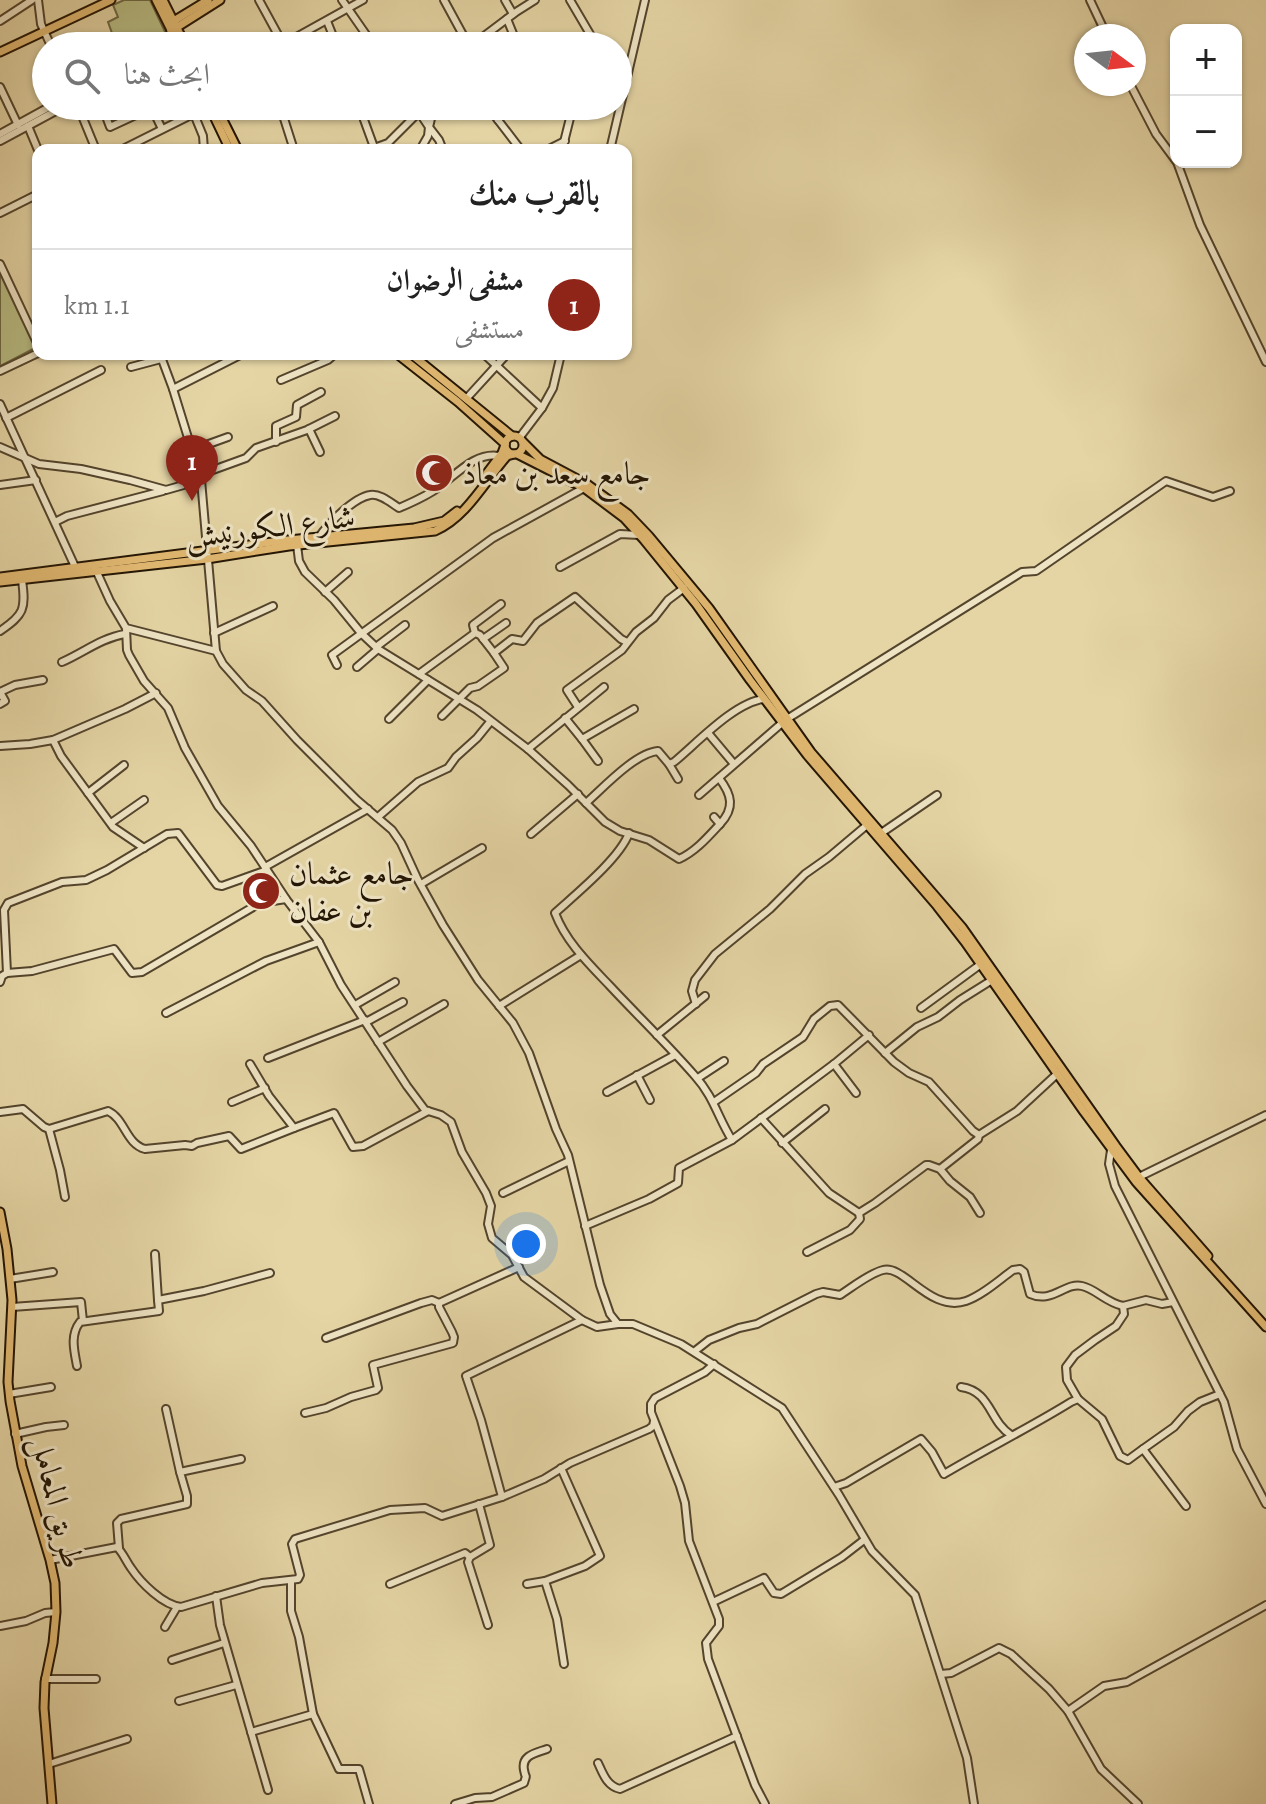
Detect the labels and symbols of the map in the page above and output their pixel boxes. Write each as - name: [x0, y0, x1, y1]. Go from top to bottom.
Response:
- north arrow: [1074, 24, 1146, 96]
- pin: 1: [166, 435, 218, 501]
- place label: جامع سعد بن معاذ: [462, 451, 651, 502]
- mosque icon: جامع سعد بن معاذ: [413, 452, 455, 494]
- street label: شارع الكورنيش: [183, 494, 358, 563]
- place label: جامع عثمان بن عفان: [289, 851, 414, 932]
- mosque icon: جامع عثمان بن عفان: [240, 870, 282, 912]
- your location: [506, 1224, 546, 1264]
- street label: طريق المعامل: [19, 1431, 96, 1573]

